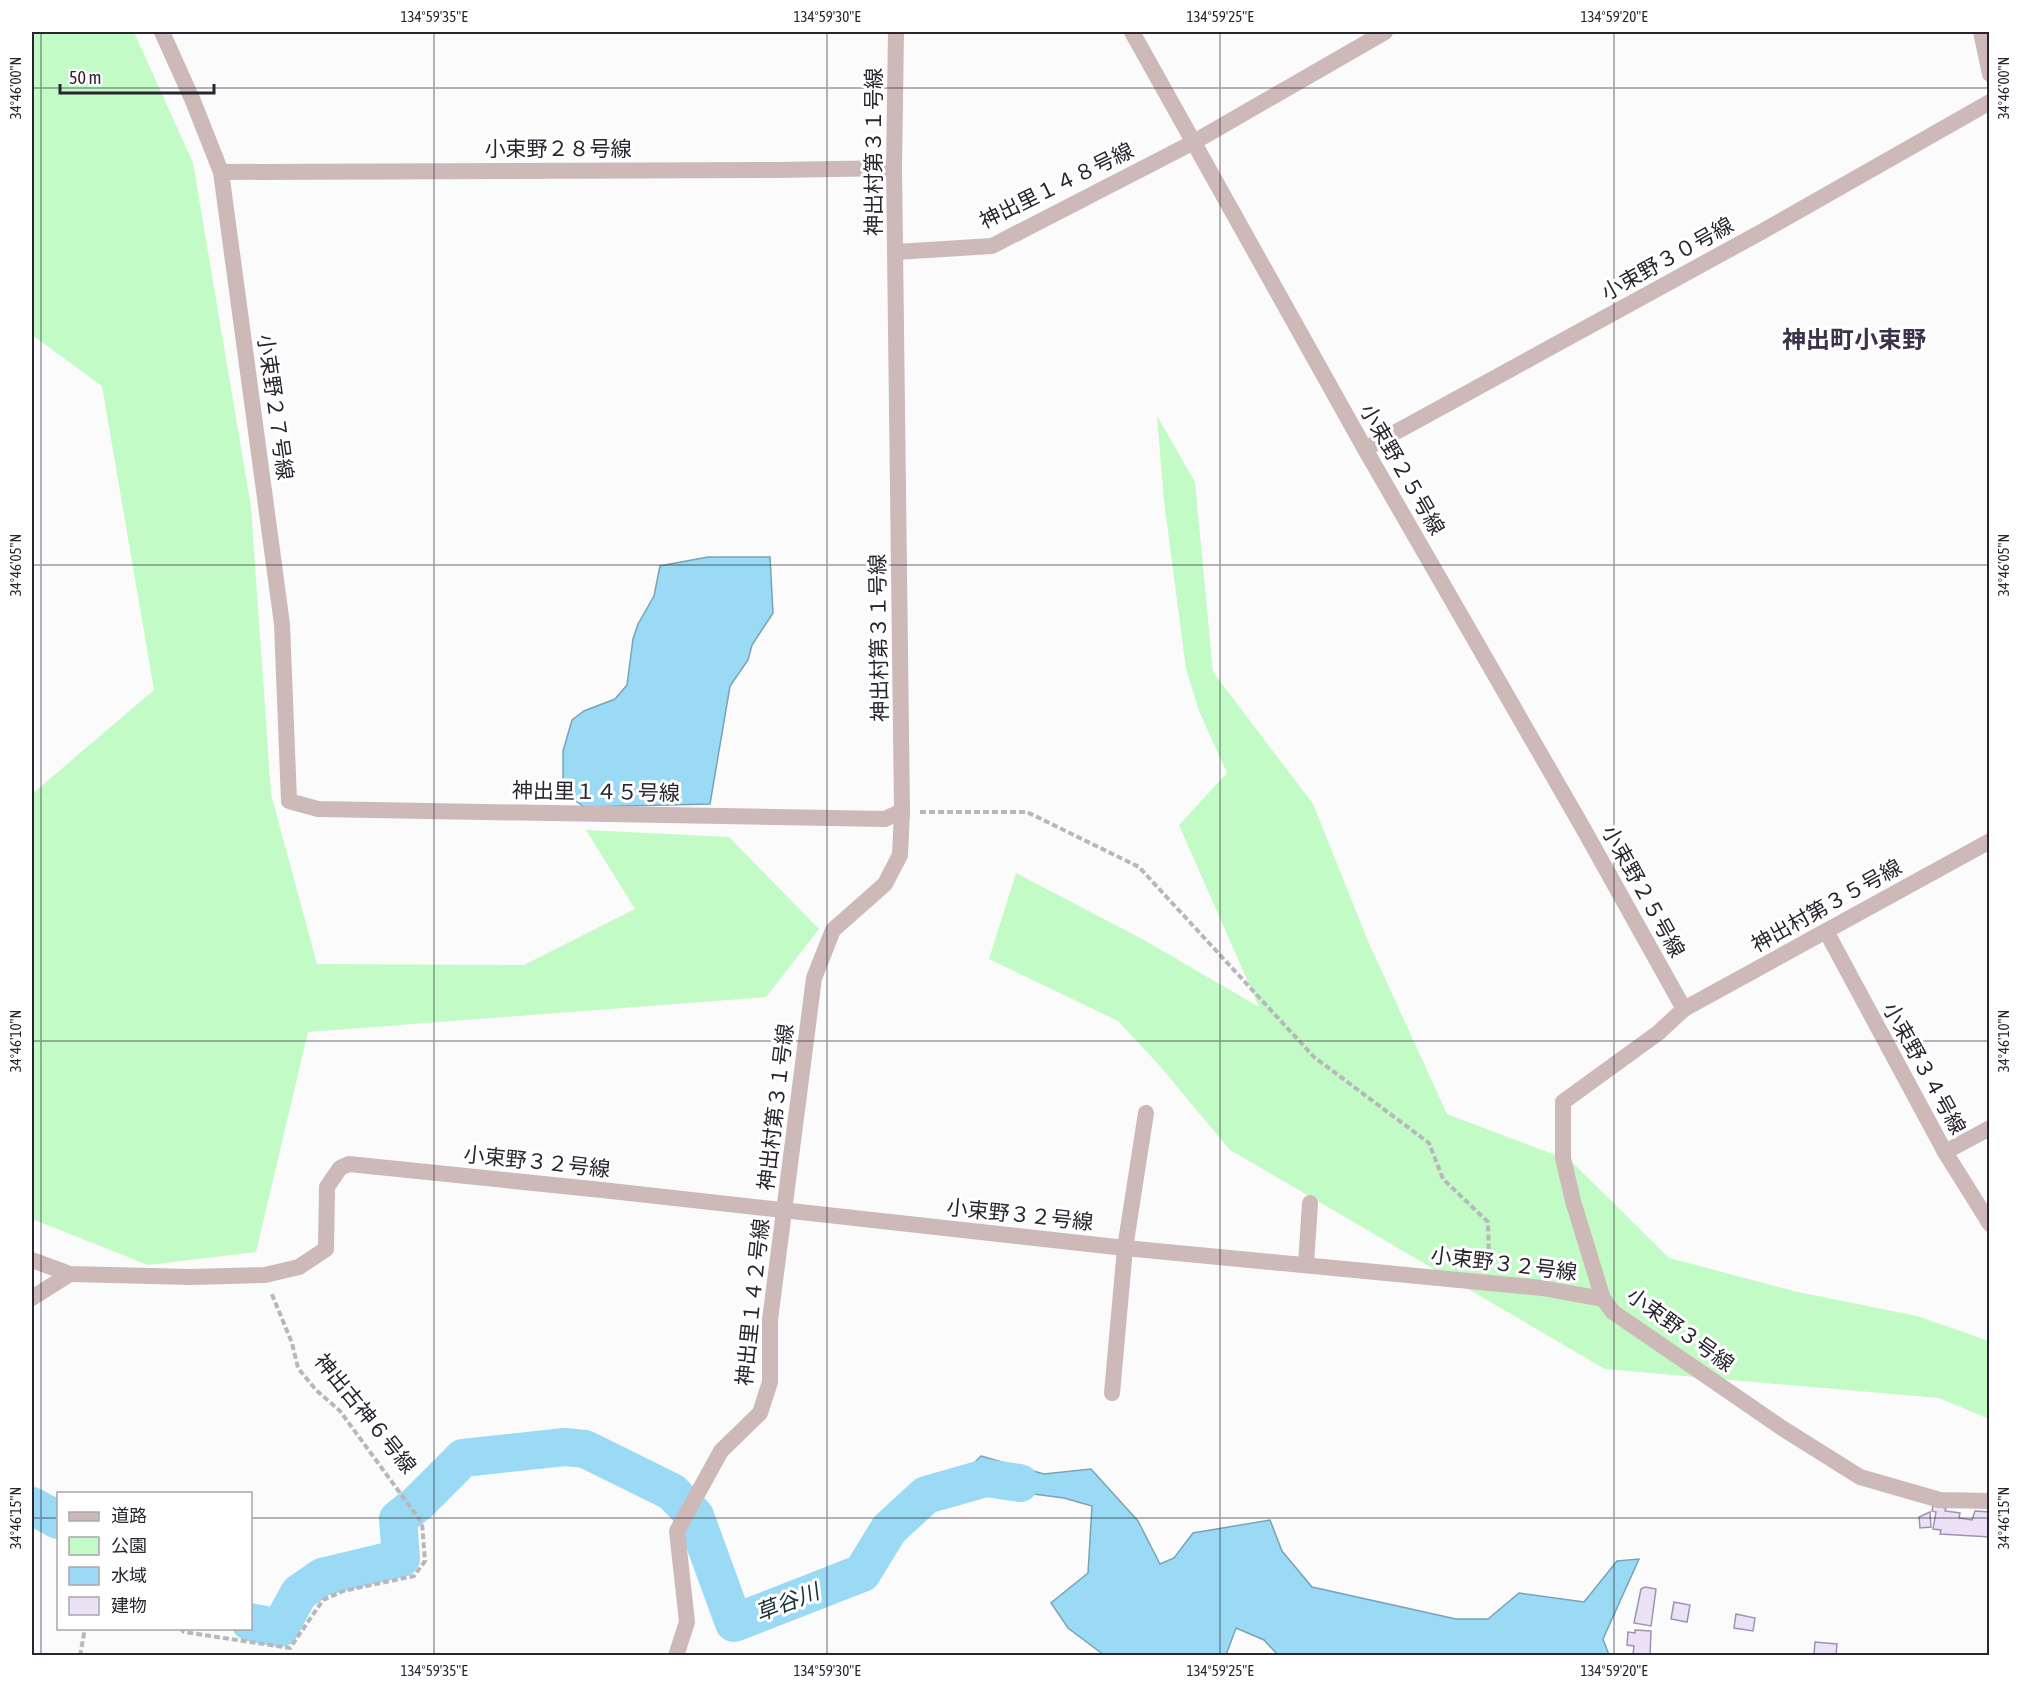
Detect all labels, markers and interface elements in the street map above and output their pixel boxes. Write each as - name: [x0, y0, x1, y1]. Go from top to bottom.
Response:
- text: 134°59'35"E: [400, 8, 468, 25]
- text: 134°59'30"E: [793, 8, 861, 25]
- text: 134°59'25"E: [1186, 8, 1254, 25]
- text: 134°59'20"E: [1580, 8, 1648, 25]
- text: 34°46'00"N: [7, 57, 24, 119]
- scale bar: [60, 57, 214, 95]
- text: 34°46'00"N: [1995, 57, 2012, 119]
- text: 50 m: [69, 67, 101, 88]
- street label: 神出村第３１号線: [861, 68, 885, 236]
- street label: 小束野２８号線: [485, 136, 632, 160]
- street label: 神出里１４８号線: [975, 137, 1137, 233]
- street label: 小束野３０号線: [1597, 212, 1737, 304]
- district label: 神出町小束野: [1782, 326, 1926, 353]
- street label: 小束野２７号線: [254, 333, 298, 481]
- street label: 小束野２５号線: [1356, 399, 1450, 539]
- text: 34°46'05"N: [7, 534, 24, 596]
- text: 34°46'05"N: [1995, 534, 2012, 596]
- street label: 神出村第３１号線: [865, 554, 891, 722]
- street label: 神出里１４５号線: [512, 778, 680, 804]
- street label: 小束野２５号線: [1598, 821, 1690, 961]
- street label: 神出村第３５号線: [1747, 854, 1905, 956]
- street label: 小束野３４号線: [1879, 998, 1971, 1138]
- text: 34°46'10"N: [7, 1010, 24, 1072]
- text: 34°46'10"N: [1995, 1010, 2012, 1072]
- street label: 神出村第３１号線: [753, 1022, 797, 1192]
- street label: 小束野３２号線: [463, 1141, 611, 1181]
- street label: 小束野３２号線: [946, 1194, 1094, 1234]
- street label: 神出里１４２号線: [731, 1217, 773, 1387]
- street label: 小束野３２号線: [1430, 1242, 1578, 1284]
- street label: 小束野３号線: [1623, 1282, 1739, 1376]
- street label: 神出古神６号線: [310, 1348, 422, 1478]
- text: 34°46'15"N: [7, 1487, 24, 1549]
- text: 34°46'15"N: [1995, 1487, 2012, 1549]
- legend: [57, 1492, 252, 1630]
- text: 道路: [111, 1505, 147, 1526]
- text: 公園: [111, 1535, 147, 1556]
- text: 水域: [111, 1565, 147, 1586]
- water label: 草谷川: [752, 1577, 824, 1626]
- text: 建物: [111, 1595, 147, 1616]
- text: 134°59'35"E: [400, 1662, 468, 1679]
- text: 134°59'30"E: [793, 1662, 861, 1679]
- text: 134°59'25"E: [1186, 1662, 1254, 1679]
- text: 134°59'20"E: [1580, 1662, 1648, 1679]

